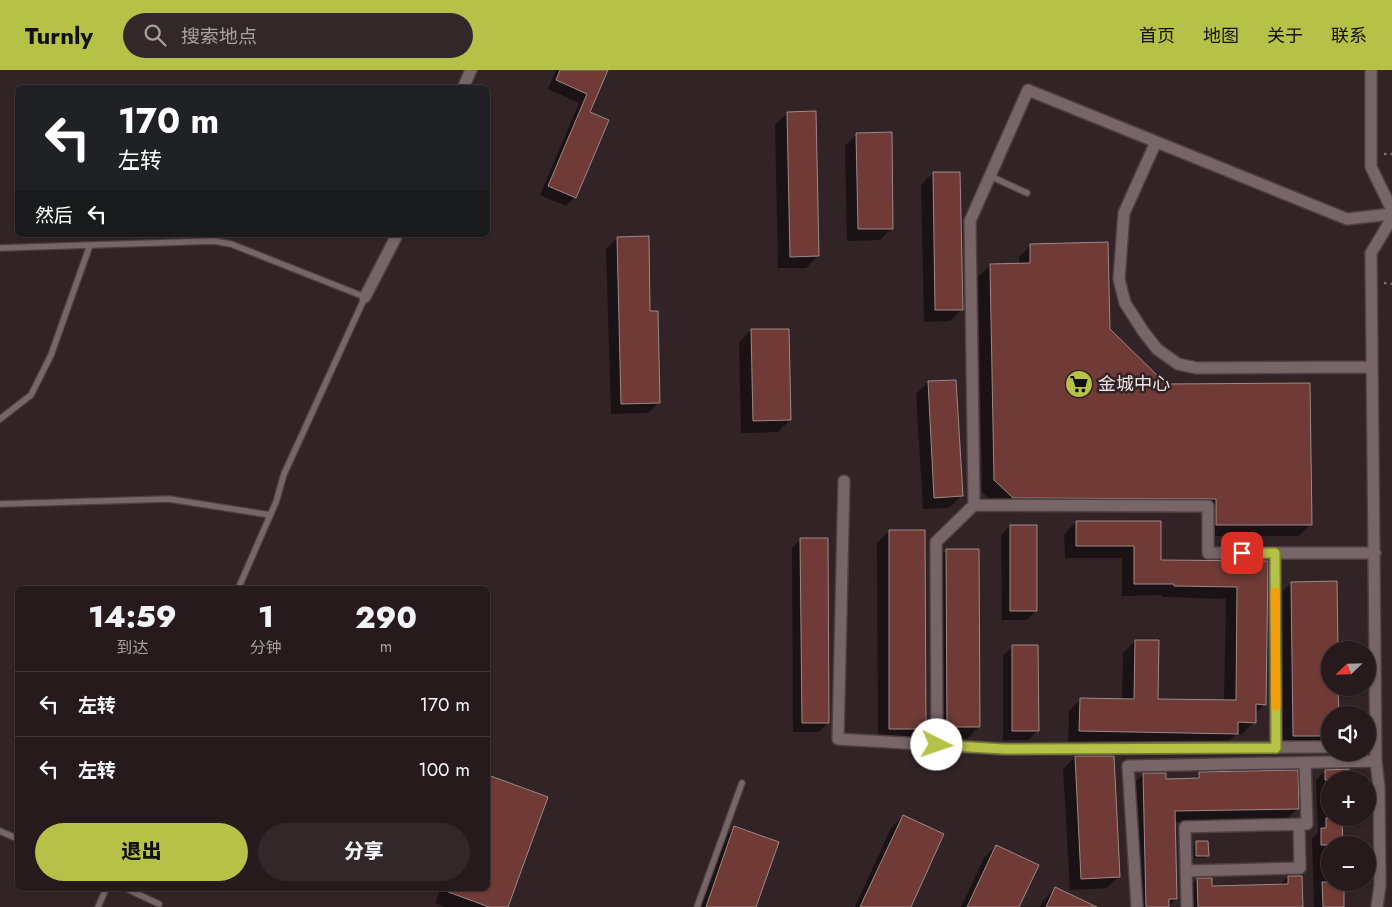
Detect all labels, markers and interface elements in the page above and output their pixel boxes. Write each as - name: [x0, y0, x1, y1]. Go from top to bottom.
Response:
- search box: [123, 13, 473, 58]
- text: Turnly: [25, 18, 93, 53]
- icon: search: [141, 21, 169, 49]
- text: 搜索地点: [181, 23, 257, 50]
- text: 首页: [1139, 23, 1175, 49]
- text: 地图: [1203, 23, 1239, 49]
- text: 关于: [1267, 23, 1303, 49]
- text: 联系: [1331, 23, 1367, 49]
- text: 170 m: [118, 96, 219, 146]
- icon: left: [35, 105, 100, 170]
- text: 左转: [118, 144, 162, 176]
- icon: left: [83, 200, 111, 228]
- text: 然后: [35, 202, 73, 229]
- supermarket icon: 金城中心: [1064, 369, 1094, 399]
- place label: 金城中心: [1098, 371, 1170, 397]
- pin: [1221, 532, 1263, 574]
- icon: arrive: [1228, 539, 1256, 567]
- text: 14:59: [88, 595, 177, 638]
- text: 1: [258, 595, 274, 638]
- text: 290: [355, 596, 417, 639]
- text: m: [380, 635, 392, 658]
- text: 到达: [116, 636, 148, 659]
- text: 分钟: [250, 636, 282, 659]
- north arrow: [1321, 641, 1376, 696]
- map controls: [1321, 641, 1376, 891]
- icon: left: [35, 690, 63, 718]
- text: 170 m: [420, 691, 470, 718]
- text: 左转: [78, 692, 116, 719]
- button: sound: [1321, 706, 1376, 761]
- position arrow: [910, 718, 962, 770]
- icon: left: [35, 755, 63, 783]
- text: 100 m: [418, 756, 470, 783]
- text: 左转: [78, 757, 116, 784]
- button: +: [1321, 771, 1376, 826]
- button: 退出: [35, 823, 248, 881]
- button: 分享: [258, 823, 470, 881]
- button: −: [1321, 836, 1376, 891]

